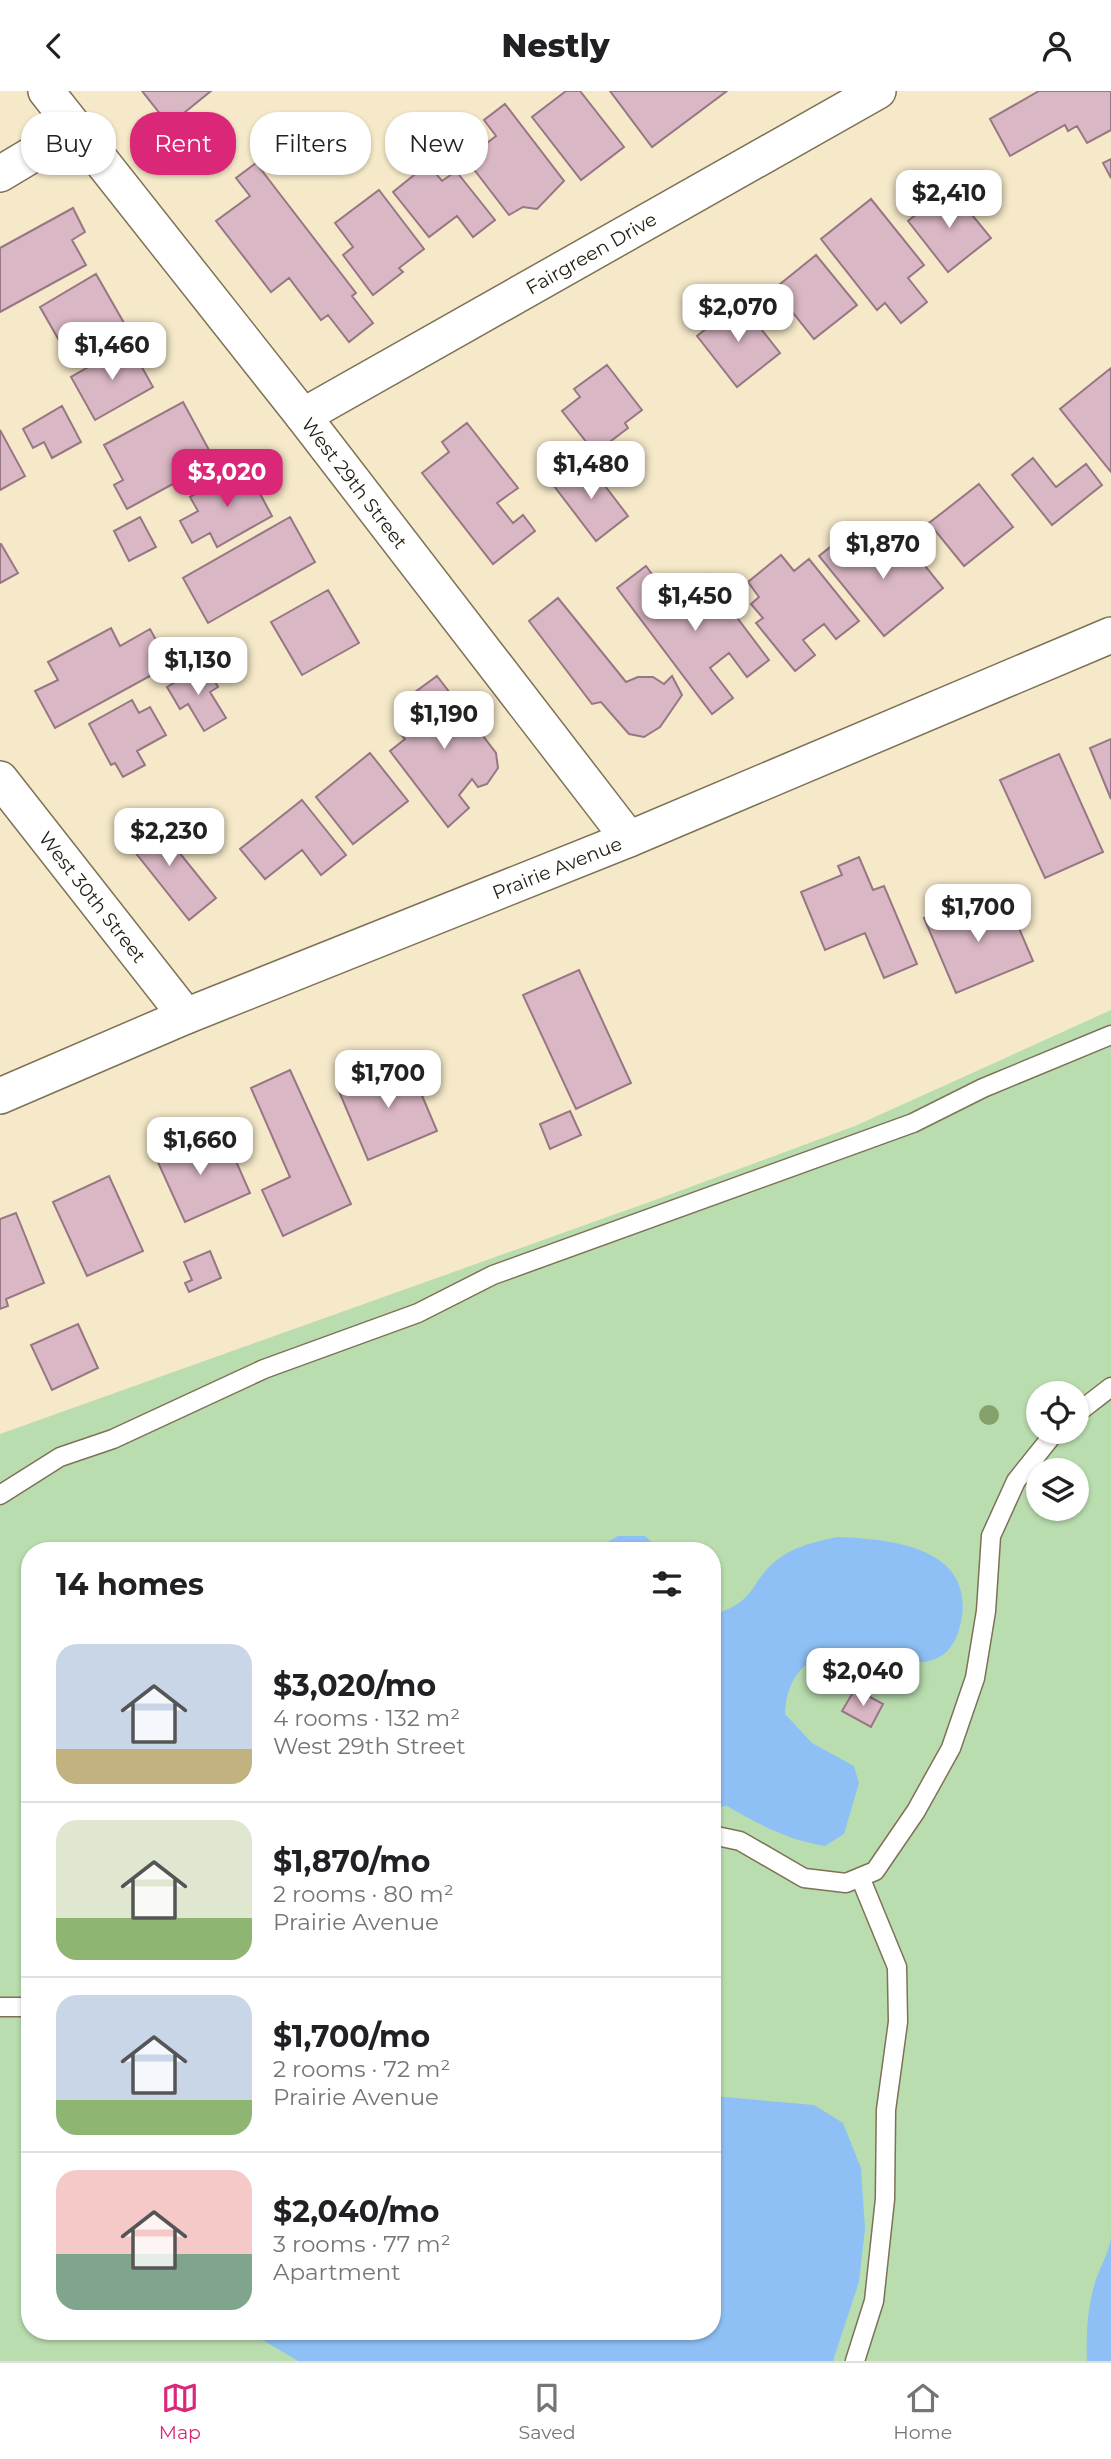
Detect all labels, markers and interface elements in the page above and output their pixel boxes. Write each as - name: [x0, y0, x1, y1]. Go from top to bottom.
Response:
- text: Nestly: [501, 26, 610, 65]
- icon: back: [35, 27, 73, 65]
- icon: person: [1038, 27, 1076, 65]
- chip: Buy: [21, 112, 116, 175]
- chip: Rent: [130, 112, 236, 175]
- chip: Filters: [250, 112, 371, 175]
- chip: New: [385, 112, 488, 175]
- pin: $2,410: [892, 171, 1006, 230]
- text: $2,410: [912, 179, 986, 207]
- street label: Fairgreen Drive: [522, 207, 661, 299]
- pin: $2,070: [681, 285, 795, 344]
- text: $2,070: [698, 293, 778, 321]
- pin: $1,460: [55, 323, 169, 382]
- text: $1,460: [74, 331, 150, 359]
- street label: West 29th Street: [297, 413, 413, 553]
- pin: $1,480: [534, 441, 648, 501]
- pin: $3,020: [170, 449, 284, 509]
- text: $1,480: [553, 450, 629, 478]
- text: $3,020: [188, 458, 266, 486]
- pin: $1,870: [826, 521, 940, 581]
- text: $1,870: [846, 530, 920, 558]
- pin: $1,450: [638, 573, 752, 633]
- text: $1,450: [658, 582, 732, 610]
- pin: $1,130: [141, 637, 255, 697]
- text: $1,130: [164, 646, 232, 674]
- pin: $1,190: [387, 691, 501, 751]
- text: $1,190: [410, 700, 478, 728]
- pin: $2,230: [112, 809, 226, 868]
- text: $2,230: [130, 817, 208, 845]
- street label: West 30th Street: [34, 827, 151, 967]
- street label: Prairie Avenue: [489, 832, 625, 904]
- pin: $1,700: [921, 885, 1035, 944]
- text: $1,700: [941, 893, 1015, 921]
- pin: $1,700: [331, 1051, 445, 1110]
- text: $1,700: [351, 1059, 425, 1087]
- pin: $1,660: [143, 1117, 257, 1177]
- text: $1,660: [163, 1126, 237, 1154]
- map controls: [1026, 1381, 1089, 1521]
- button: locate: [1026, 1381, 1089, 1444]
- button: layers: [1026, 1458, 1089, 1521]
- icon: filters: [648, 1565, 686, 1603]
- text: 14 homes: [56, 1566, 204, 1603]
- pin: $2,040: [806, 1649, 920, 1708]
- text: $2,040: [822, 1657, 904, 1685]
- text: $3,020/mo: [273, 1667, 436, 1704]
- icon: home: [112, 1672, 196, 1756]
- text: 4 rooms · 132 m²: [273, 1704, 460, 1732]
- text: West 29th Street: [273, 1732, 466, 1760]
- text: $1,870/mo: [273, 1843, 430, 1880]
- icon: home: [112, 1848, 196, 1932]
- text: 2 rooms · 80 m²: [273, 1880, 454, 1908]
- text: Prairie Avenue: [273, 1908, 439, 1936]
- text: $1,700/mo: [273, 2018, 430, 2055]
- icon: home: [112, 2023, 196, 2107]
- text: 2 rooms · 72 m²: [273, 2055, 450, 2083]
- text: Prairie Avenue: [273, 2083, 439, 2111]
- text: $2,040/mo: [273, 2193, 440, 2230]
- icon: home: [112, 2198, 196, 2282]
- text: 3 rooms · 77 m²: [273, 2230, 451, 2258]
- text: Apartment: [273, 2258, 401, 2286]
- tab: Map: [159, 2379, 201, 2444]
- tab: Saved: [519, 2379, 576, 2444]
- tab: Home: [893, 2379, 952, 2444]

